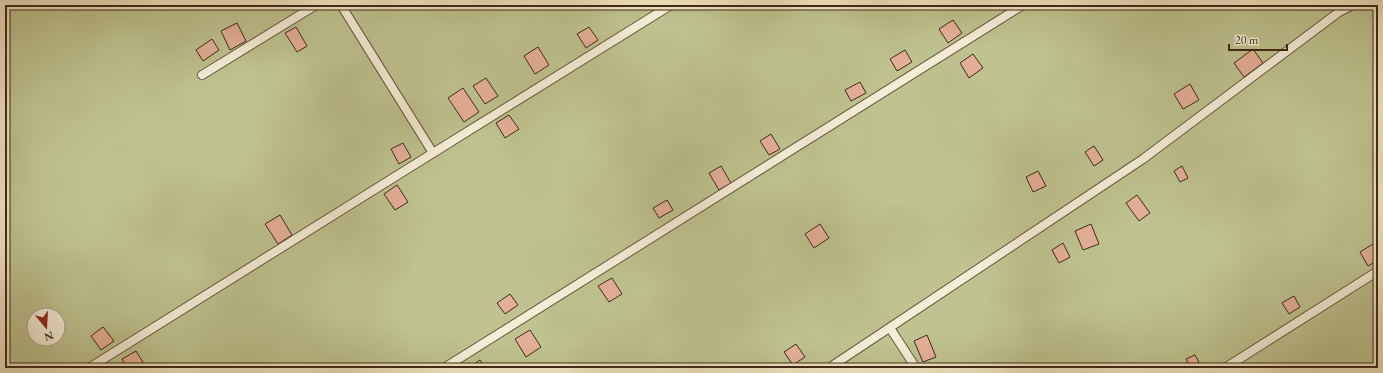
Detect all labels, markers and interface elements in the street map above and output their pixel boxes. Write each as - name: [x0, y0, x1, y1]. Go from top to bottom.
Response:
- scale bar: [1229, 26, 1287, 52]
- text: 20 m: [1235, 32, 1259, 48]
- north arrow: [26, 307, 66, 347]
- text: N: [43, 328, 55, 345]

